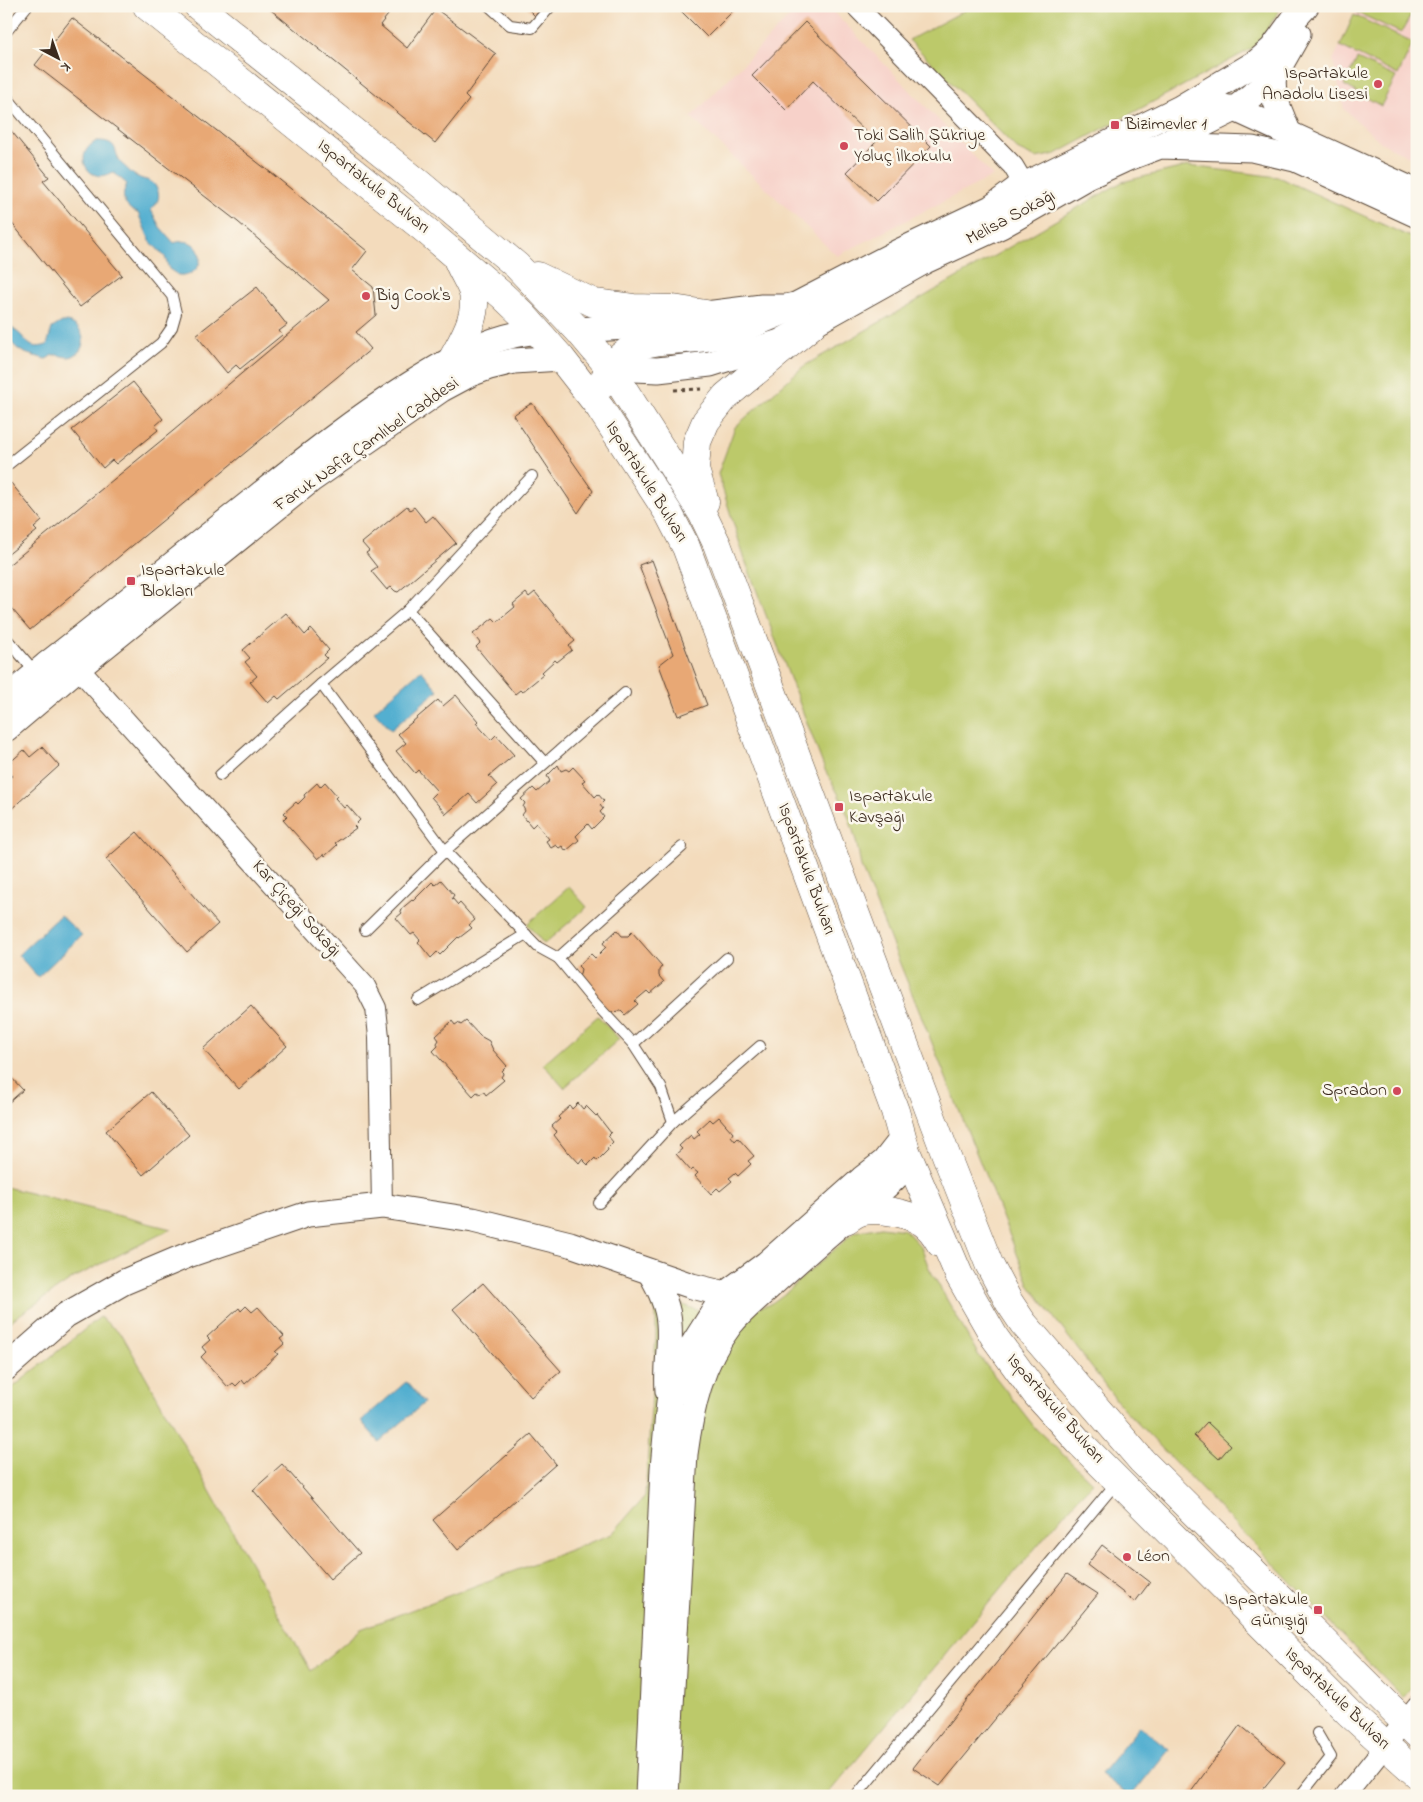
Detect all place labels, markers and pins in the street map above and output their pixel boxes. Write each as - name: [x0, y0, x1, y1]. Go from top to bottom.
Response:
- place label: Ispartakule Anadolu Lisesi: [1262, 61, 1369, 108]
- marker: Ispartakule Anadolu Lisesi: [1372, 78, 1384, 90]
- place label: Bizimevler 1: [1124, 112, 1207, 138]
- marker: Bizimevler 1: [1109, 119, 1121, 131]
- place label: Toki Salih Şükriye Yoluç İlkokulu: [854, 123, 986, 170]
- marker: Toki Salih Şükriye Yoluç İlkokulu: [838, 140, 850, 152]
- place label: Big Cook's: [375, 283, 451, 310]
- marker: Big Cook's: [360, 290, 372, 302]
- place label: Ispartakule Blokları: [140, 558, 225, 605]
- marker: Ispartakule Blokları: [125, 575, 137, 587]
- place label: Ispartakule Kavşağı: [849, 784, 933, 832]
- marker: Ispartakule Kavşağı: [833, 801, 845, 813]
- place label: Spradon: [1322, 1078, 1387, 1104]
- marker: Spradon: [1391, 1085, 1403, 1097]
- place label: Léon: [1137, 1544, 1170, 1570]
- marker: Léon: [1121, 1551, 1133, 1563]
- place label: Ispartakule Günışığı: [1225, 1587, 1309, 1635]
- marker: Ispartakule Günışığı: [1312, 1604, 1324, 1616]

